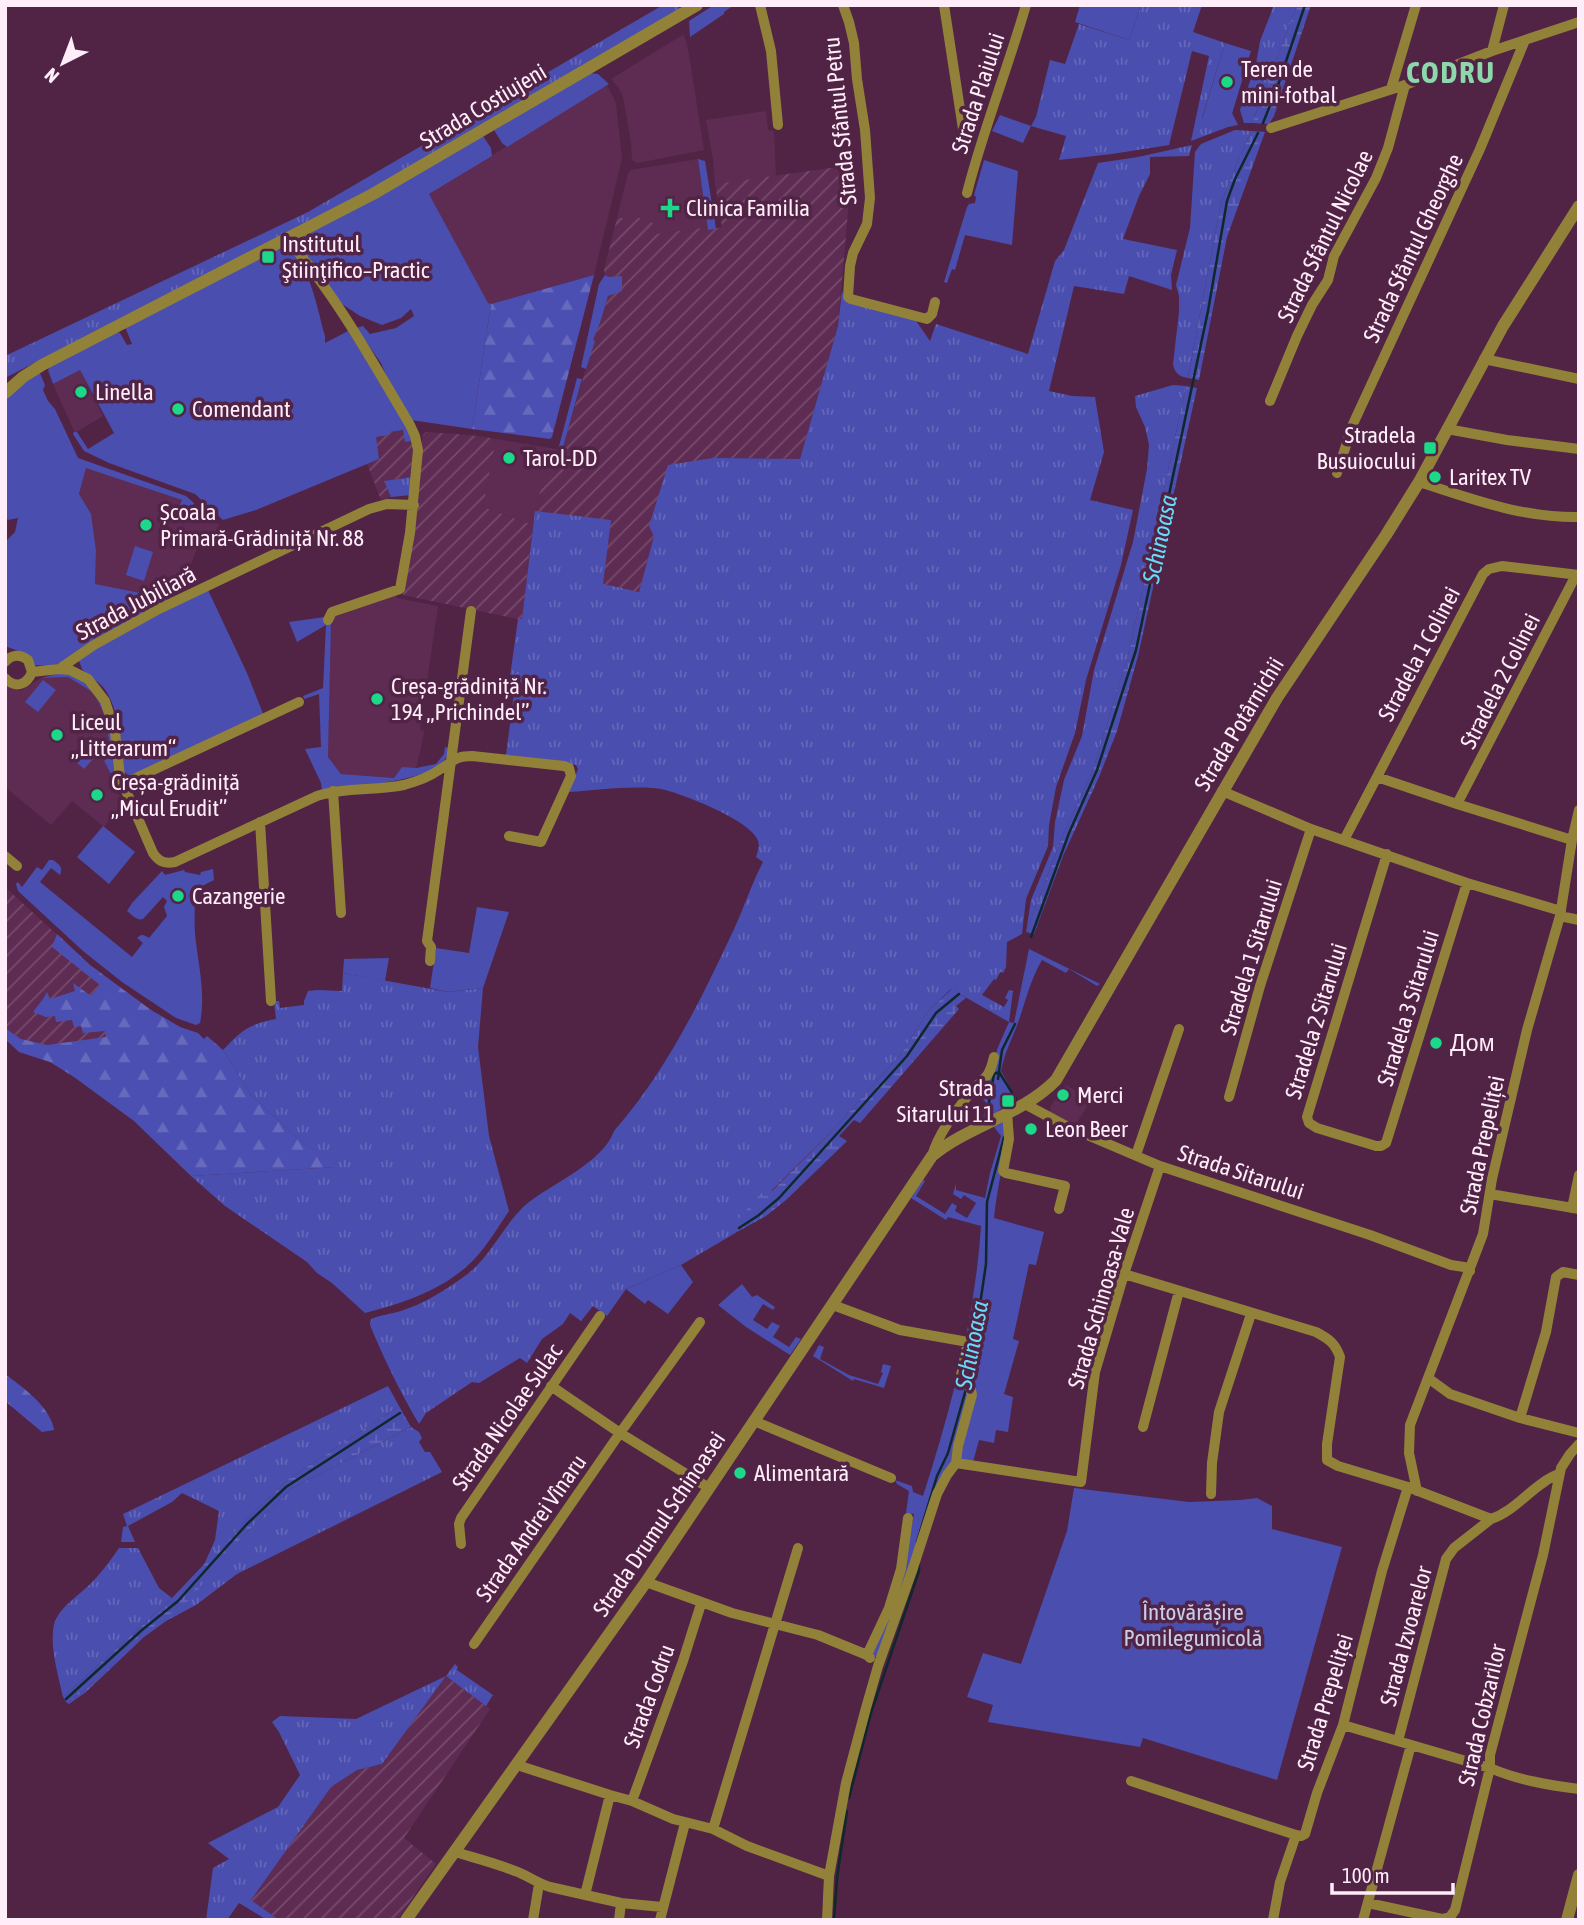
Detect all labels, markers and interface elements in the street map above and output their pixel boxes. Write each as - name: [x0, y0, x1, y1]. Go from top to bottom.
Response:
- north arrow: [28, 28, 98, 98]
- street label: Strada Plaiului: [946, 30, 1010, 156]
- street label: Strada Sfântul Petru: [818, 36, 862, 206]
- district label: CODRU: [1406, 55, 1496, 89]
- place label: Teren de mini-fotbal: [1241, 56, 1337, 108]
- street label: Strada Costiujeni: [415, 58, 551, 154]
- text: N: [40, 64, 63, 88]
- marker: Teren de mini-fotbal: [1219, 74, 1235, 90]
- street label: Strada Sfântul Nicolae: [1272, 146, 1378, 326]
- street label: Strada Sfântul Gheorghe: [1358, 150, 1468, 346]
- place label: Clinica Familia: [686, 195, 810, 221]
- marker: Clinica Familia: [660, 198, 680, 218]
- place label: Institutul Ştiinţifico–Practic: [282, 231, 430, 283]
- marker: Institutul Ştiinţifico–Practic: [260, 249, 276, 265]
- place label: Linella: [95, 379, 154, 405]
- marker: Linella: [73, 384, 89, 400]
- place label: Comendant: [192, 396, 291, 422]
- marker: Comendant: [170, 401, 186, 417]
- place label: Stradela Busuiocului: [1317, 422, 1416, 474]
- marker: Stradela Busuiocului: [1422, 440, 1438, 456]
- place label: Tarol-DD: [523, 445, 597, 471]
- marker: Tarol-DD: [501, 450, 517, 466]
- place label: Laritex TV: [1449, 464, 1532, 490]
- marker: Laritex TV: [1427, 469, 1443, 485]
- water label: Schinoasa: [1137, 492, 1182, 587]
- place label: Școala Primară-Grădiniță Nr. 88: [160, 499, 364, 551]
- marker: Școala Primară-Grădiniță Nr. 88: [138, 517, 154, 533]
- street label: Strada Jubiliară: [72, 561, 200, 645]
- street label: Stradela 1 Colinei: [1373, 583, 1465, 725]
- street label: Stradela 2 Colinei: [1455, 609, 1545, 753]
- street label: Strada Potârnichii: [1189, 653, 1289, 795]
- place label: Creșa-grădiniță Nr. 194 „Prichindel”: [391, 673, 547, 725]
- marker: Creșa-grădiniță Nr. 194 „Prichindel”: [369, 691, 385, 707]
- place label: Liceul „Litterarum“: [71, 709, 176, 761]
- marker: Liceul „Litterarum“: [49, 727, 65, 743]
- place label: Creșa-grădiniță „Micul Erudit”: [111, 769, 240, 821]
- marker: Creșa-grădiniță „Micul Erudit”: [89, 787, 105, 803]
- street label: Stradela 1 Sitarului: [1215, 876, 1287, 1038]
- place label: Cazangerie: [192, 883, 286, 909]
- marker: Cazangerie: [170, 888, 186, 904]
- street label: Stradela 3 Sitarului: [1372, 927, 1444, 1089]
- street label: Stradela 2 Sitarului: [1280, 940, 1352, 1102]
- place label: Дом: [1450, 1030, 1494, 1056]
- marker: Дом: [1428, 1035, 1444, 1051]
- street label: Strada Prepeliței: [1455, 1073, 1509, 1217]
- place label: Strada Sitarului 11: [897, 1075, 994, 1127]
- place label: Merci: [1077, 1082, 1123, 1108]
- marker: Merci: [1055, 1087, 1071, 1103]
- marker: Strada Sitarului 11: [1000, 1093, 1016, 1109]
- place label: Leon Beer: [1045, 1116, 1129, 1142]
- marker: Leon Beer: [1023, 1121, 1039, 1137]
- street label: Strada Sitarului: [1175, 1139, 1307, 1205]
- street label: Strada Schinoasa-Vale: [1063, 1204, 1139, 1392]
- water label: Schinoasa: [949, 1298, 993, 1393]
- street label: Strada Nicolae Sulac: [447, 1338, 567, 1495]
- street label: Strada Drumul Schinoasei: [588, 1427, 730, 1621]
- street label: Strada Andrei Vînaru: [471, 1450, 591, 1606]
- place label: Alimentară: [754, 1460, 849, 1486]
- marker: Alimentară: [732, 1465, 748, 1481]
- street label: Strada Izvoarelor: [1375, 1562, 1437, 1709]
- park label: Întovărășire Pomilegumicolă: [1124, 1599, 1262, 1651]
- street label: Strada Prepeliței: [1292, 1631, 1358, 1773]
- street label: Strada Codru: [618, 1641, 680, 1751]
- street label: Strada Cobzarilor: [1453, 1641, 1511, 1788]
- scale bar: [1332, 1852, 1453, 1896]
- text: 100 m: [1342, 1863, 1390, 1887]

